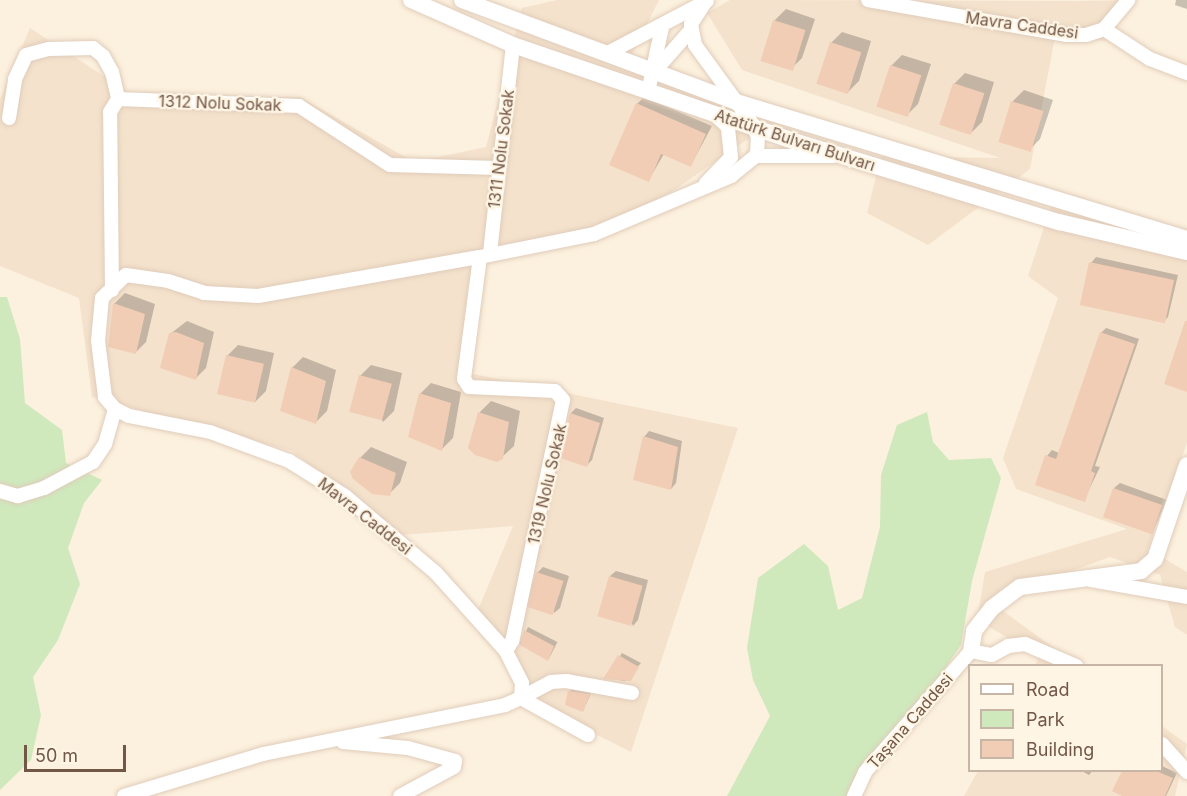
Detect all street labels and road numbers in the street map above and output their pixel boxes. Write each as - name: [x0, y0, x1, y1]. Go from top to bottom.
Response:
- street label: Mavra Caddesi: [964, 8, 1080, 42]
- street label: 1311 Nolu Sokak: [484, 88, 518, 210]
- street label: 1312 Nolu Sokak: [158, 91, 282, 115]
- street label: Atatürk Bulvarı Bulvarı: [712, 105, 878, 175]
- street label: 1319 Nolu Sokak: [524, 422, 570, 546]
- street label: Mavra Caddesi: [314, 473, 416, 559]
- street label: Taşana Caddesi: [863, 669, 957, 773]

